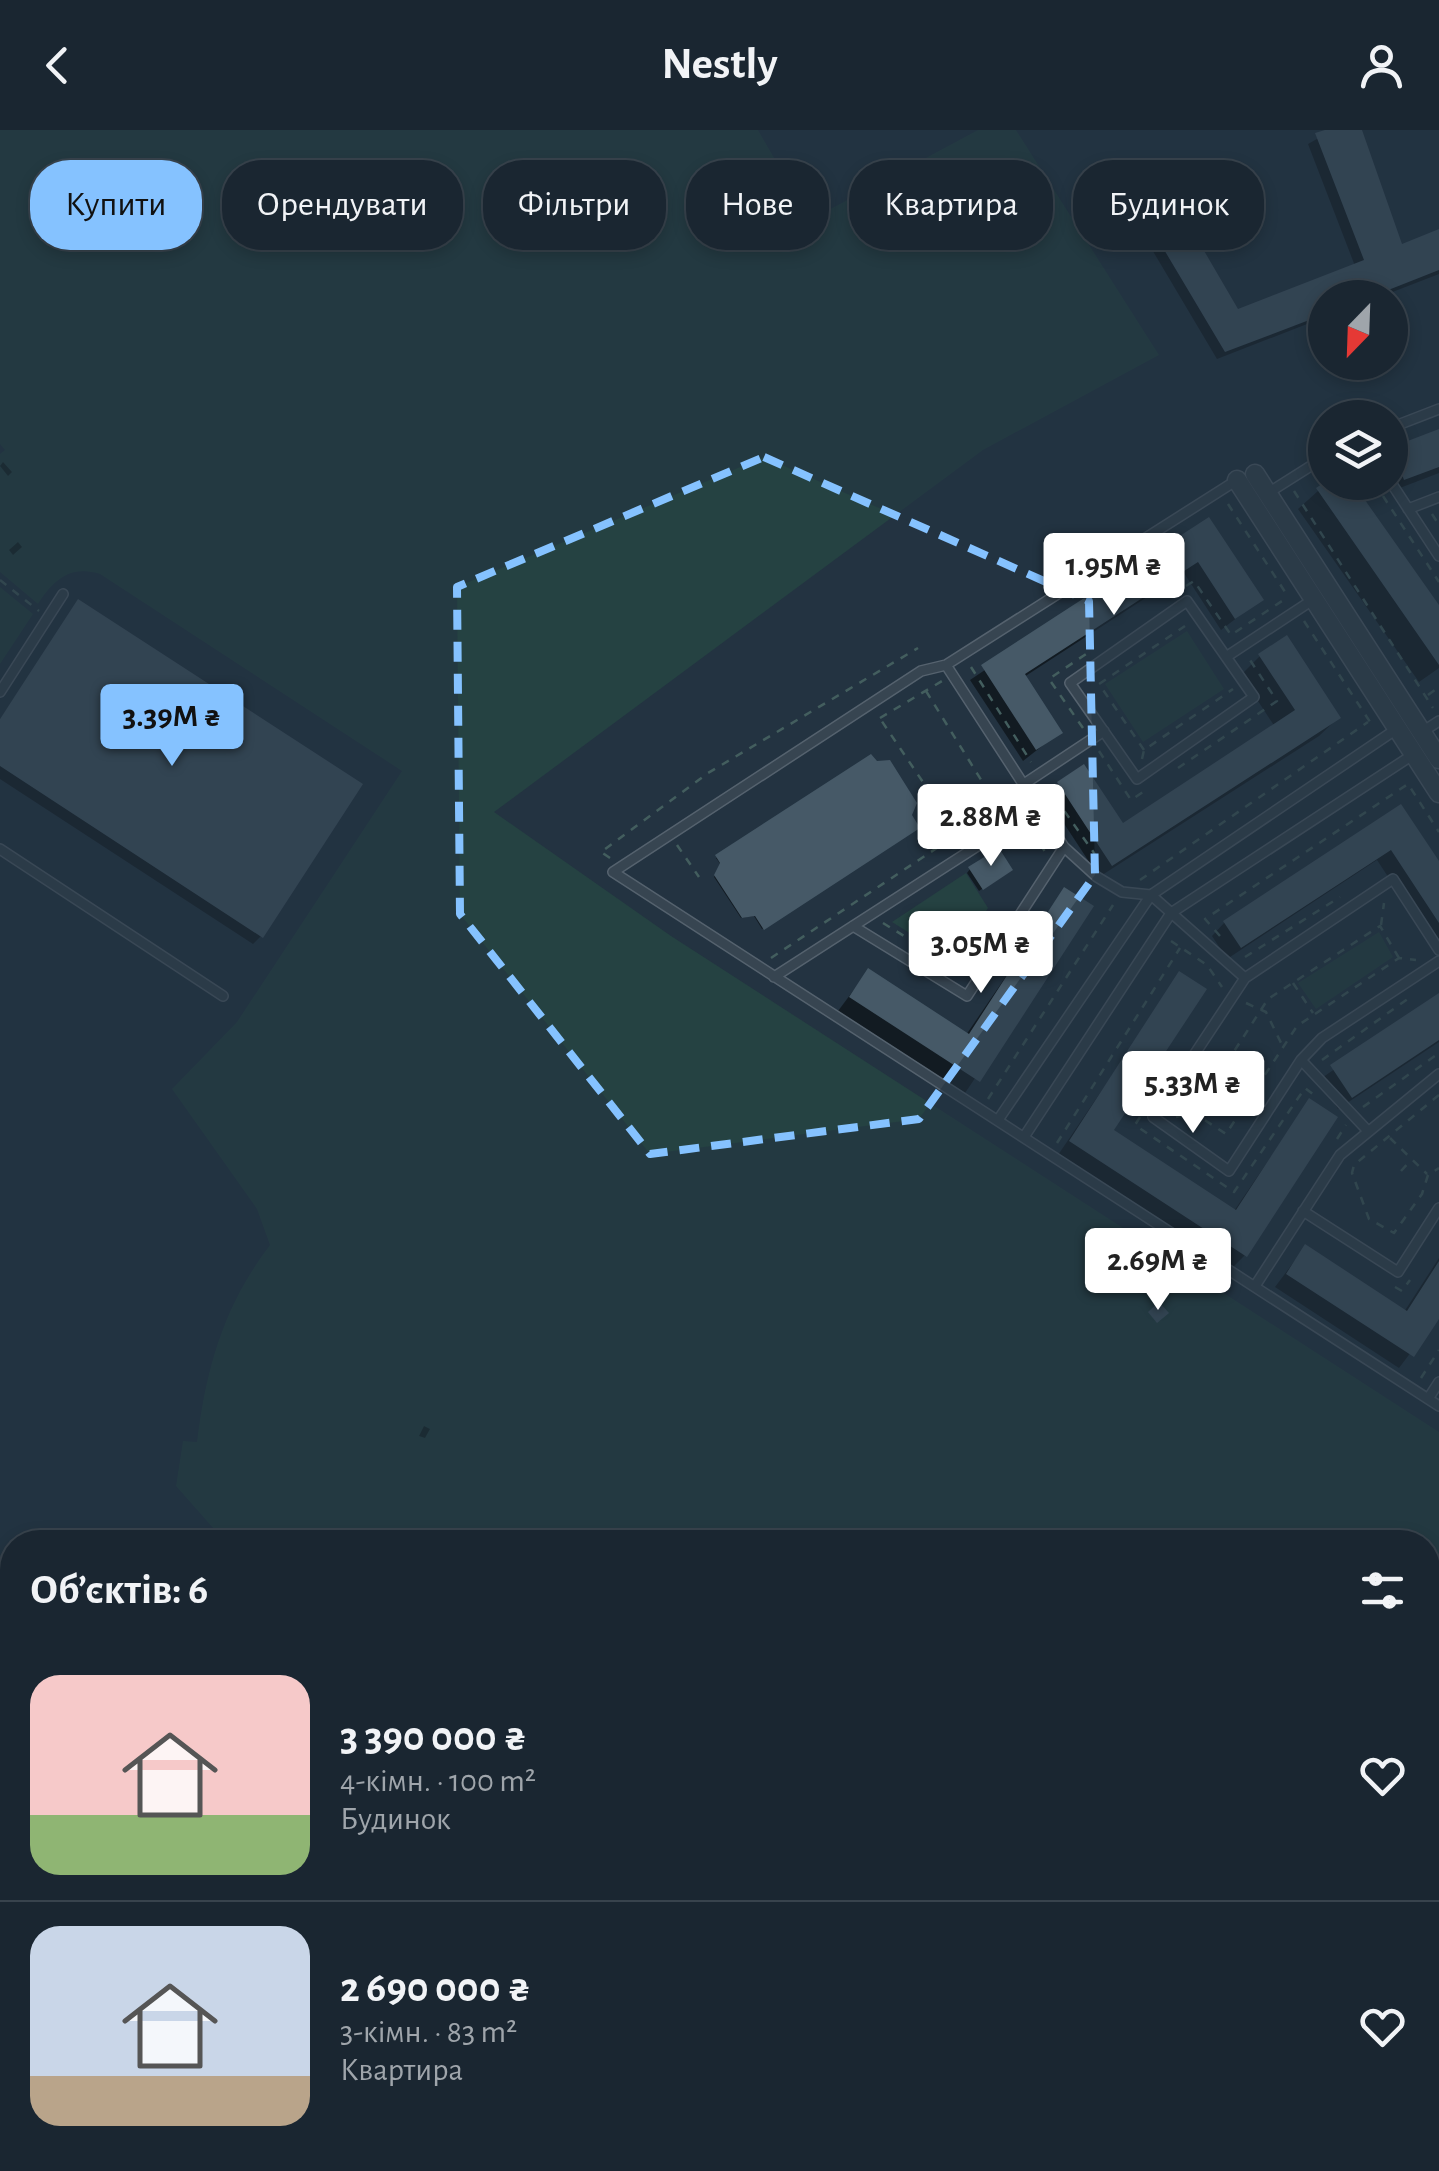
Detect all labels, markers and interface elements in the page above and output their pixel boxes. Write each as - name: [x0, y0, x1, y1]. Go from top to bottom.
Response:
- icon: back: [30, 38, 85, 93]
- icon: person: [1354, 38, 1409, 93]
- text: Nestly: [661, 42, 778, 87]
- chip: Купити: [30, 160, 202, 250]
- chip: Орендувати: [222, 160, 463, 250]
- chip: Фільтри: [483, 160, 666, 250]
- chip: Нове: [686, 160, 829, 250]
- chip: Квартира: [849, 160, 1053, 250]
- chip: Будинок: [1073, 160, 1264, 250]
- north arrow: [1308, 280, 1408, 380]
- map controls: [1308, 280, 1408, 500]
- button: layers: [1308, 400, 1408, 500]
- pin: 1.95M ₴: [1022, 533, 1206, 618]
- text: 1.95M ₴: [1066, 549, 1162, 581]
- pin: 3.39M ₴: [80, 684, 264, 769]
- text: 3.39M ₴: [122, 700, 222, 732]
- pin: 2.88M ₴: [899, 784, 1083, 869]
- text: 2.88M ₴: [940, 800, 1042, 832]
- pin: 3.05M ₴: [889, 911, 1073, 996]
- text: 3.05M ₴: [931, 927, 1031, 959]
- pin: 5.33M ₴: [1101, 1051, 1285, 1136]
- text: 5.33M ₴: [1144, 1067, 1242, 1099]
- pin: 2.69M ₴: [1066, 1228, 1250, 1313]
- text: 2.69M ₴: [1107, 1244, 1209, 1276]
- icon: filters: [1355, 1563, 1410, 1618]
- text: Об’єктів: 6: [30, 1569, 208, 1611]
- icon: home: [110, 1715, 230, 1835]
- text: 3 390 000 ₴: [340, 1716, 527, 1758]
- icon: heart: [1355, 1748, 1410, 1803]
- text: 4-кімн. · 100 m²: [340, 1765, 536, 1797]
- text: Будинок: [340, 1803, 451, 1835]
- icon: home: [110, 1966, 230, 2086]
- text: 2 690 000 ₴: [340, 1967, 531, 2009]
- icon: heart: [1355, 1999, 1410, 2054]
- text: 3-кімн. · 83 m²: [340, 2016, 517, 2048]
- text: Квартира: [340, 2054, 463, 2086]

